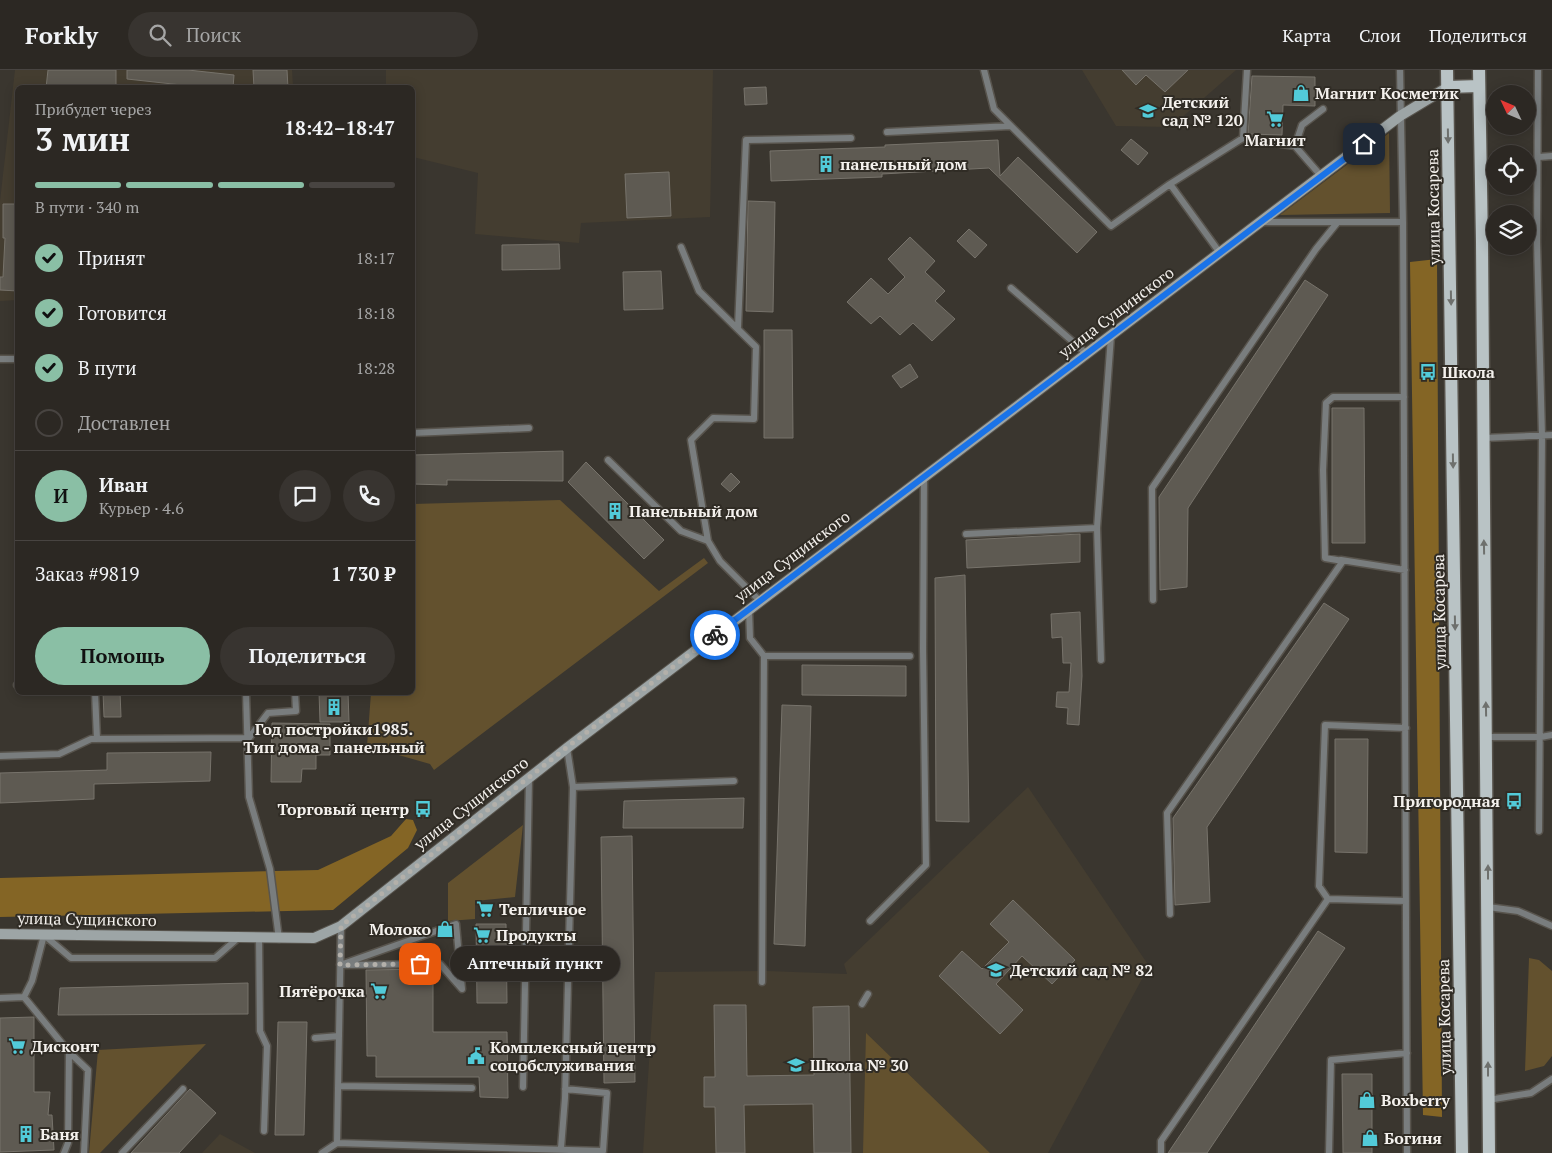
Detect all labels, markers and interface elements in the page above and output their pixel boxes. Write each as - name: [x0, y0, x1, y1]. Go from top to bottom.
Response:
- search box: [128, 12, 478, 57]
- text: Forkly: [25, 19, 98, 51]
- icon: search: [146, 21, 174, 49]
- text: Поиск: [186, 22, 241, 47]
- text: Карта: [1282, 23, 1331, 47]
- text: Слои: [1359, 23, 1401, 47]
- text: Поделиться: [1429, 23, 1527, 47]
- place label: Магнит Косметик: [1315, 82, 1459, 104]
- shop icon: Магнит Косметик: [1291, 83, 1311, 103]
- north arrow: [1486, 85, 1536, 135]
- map controls: [1486, 85, 1536, 255]
- place label: Детский сад № 120: [1162, 91, 1243, 131]
- text: Прибудет через: [35, 98, 152, 120]
- school or university icon: Детский сад № 120: [1138, 101, 1158, 121]
- supermarket icon: Магнит: [1265, 109, 1285, 129]
- text: 18:42–18:47: [284, 115, 395, 140]
- text: 3 мин: [35, 118, 130, 160]
- pin: [1343, 123, 1385, 165]
- one-way arrow: [1445, 128, 1453, 144]
- place label: Магнит: [1244, 129, 1306, 151]
- icon: home: [1350, 130, 1378, 158]
- button: locate: [1486, 145, 1536, 195]
- street label: улица Косарева: [1421, 149, 1445, 266]
- place label: панельный дом: [840, 153, 967, 175]
- building icon: панельный дом: [816, 154, 836, 174]
- text: В пути · 340 m: [35, 196, 139, 218]
- button: layers: [1486, 205, 1536, 255]
- icon: check: [35, 244, 63, 272]
- text: Принят: [78, 245, 145, 270]
- text: 18:17: [356, 247, 395, 269]
- street label: улица Сущинского: [1053, 261, 1178, 363]
- one-way arrow: [1447, 290, 1455, 306]
- icon: check: [35, 299, 63, 327]
- text: Готовится: [78, 300, 167, 325]
- text: 18:18: [356, 302, 395, 324]
- icon: check: [35, 354, 63, 382]
- text: В пути: [78, 355, 137, 380]
- text: 18:28: [356, 357, 395, 379]
- place label: Школа: [1442, 361, 1495, 383]
- bus stop icon: Школа: [1418, 362, 1438, 382]
- text: Доставлен: [78, 410, 170, 435]
- one-way arrow: [1449, 453, 1457, 469]
- button: chat: [279, 470, 331, 522]
- button: phone: [343, 470, 395, 522]
- text: Иван: [99, 472, 148, 497]
- text: И: [54, 483, 68, 508]
- text: Курьер · 4.6: [99, 497, 184, 519]
- place label: Панельный дом: [629, 500, 758, 522]
- building icon: Панельный дом: [605, 501, 625, 521]
- street label: улица Сущинского: [729, 505, 854, 607]
- one-way arrow: [1480, 539, 1488, 555]
- street label: улица Косарева: [1427, 554, 1451, 671]
- text: Заказ #9819: [35, 561, 139, 586]
- text: 1 730 ₽: [331, 561, 395, 586]
- courier: [690, 610, 740, 660]
- one-way arrow: [1451, 615, 1459, 631]
- icon: bike: [701, 621, 729, 649]
- button: Помощь: [35, 627, 210, 685]
- button: Поделиться: [220, 627, 395, 685]
- building icon: Год постройки1985. Тип дома - панельный: [324, 697, 344, 717]
- one-way arrow: [1482, 701, 1490, 717]
- place label: Год постройки1985. Тип дома - панельный: [243, 718, 425, 758]
- street label: улица Сущинского: [408, 751, 533, 855]
- place label: Пригородная: [1393, 790, 1500, 812]
- bus stop icon: Пригородная: [1504, 791, 1524, 811]
- place label: Торговый центр: [277, 798, 409, 820]
- bus stop icon: Торговый центр: [413, 799, 433, 819]
- one-way arrow: [1484, 864, 1492, 880]
- place label: Тепличное: [499, 898, 587, 920]
- supermarket icon: Тепличное: [475, 899, 495, 919]
- street label: улица Сущинского: [16, 907, 157, 931]
- place label: Молоко: [369, 918, 431, 940]
- shop icon: Молоко: [435, 919, 455, 939]
- place label: Продукты: [496, 924, 577, 946]
- supermarket icon: Продукты: [472, 925, 492, 945]
- pin: [399, 943, 441, 985]
- callout: Аптечный пункт: [450, 946, 620, 982]
- icon: bag: [406, 950, 434, 978]
- text: Аптечный пункт: [467, 952, 603, 974]
- place label: Детский сад № 82: [1010, 959, 1153, 981]
- street label: улица Косарева: [1432, 959, 1456, 1076]
- school or university icon: Детский сад № 82: [986, 960, 1006, 980]
- place label: Пятёрочка: [279, 980, 365, 1002]
- supermarket icon: Пятёрочка: [369, 981, 389, 1001]
- place label: Дисконт: [31, 1035, 99, 1057]
- supermarket icon: Дисконт: [7, 1036, 27, 1056]
- place label: Комплексный центр соцобслуживания: [490, 1036, 656, 1076]
- public building icon: Комплексный центр соцобслуживания: [466, 1046, 486, 1066]
- place label: Школа № 30: [810, 1054, 908, 1076]
- school or university icon: Школа № 30: [786, 1055, 806, 1075]
- one-way arrow: [1484, 1061, 1492, 1077]
- place label: Boxberry: [1381, 1089, 1451, 1111]
- shop icon: Boxberry: [1357, 1090, 1377, 1110]
- place label: Баня: [40, 1123, 79, 1145]
- building icon: Баня: [16, 1124, 36, 1144]
- place label: Богиня: [1384, 1127, 1442, 1149]
- shop icon: Богиня: [1360, 1128, 1380, 1148]

